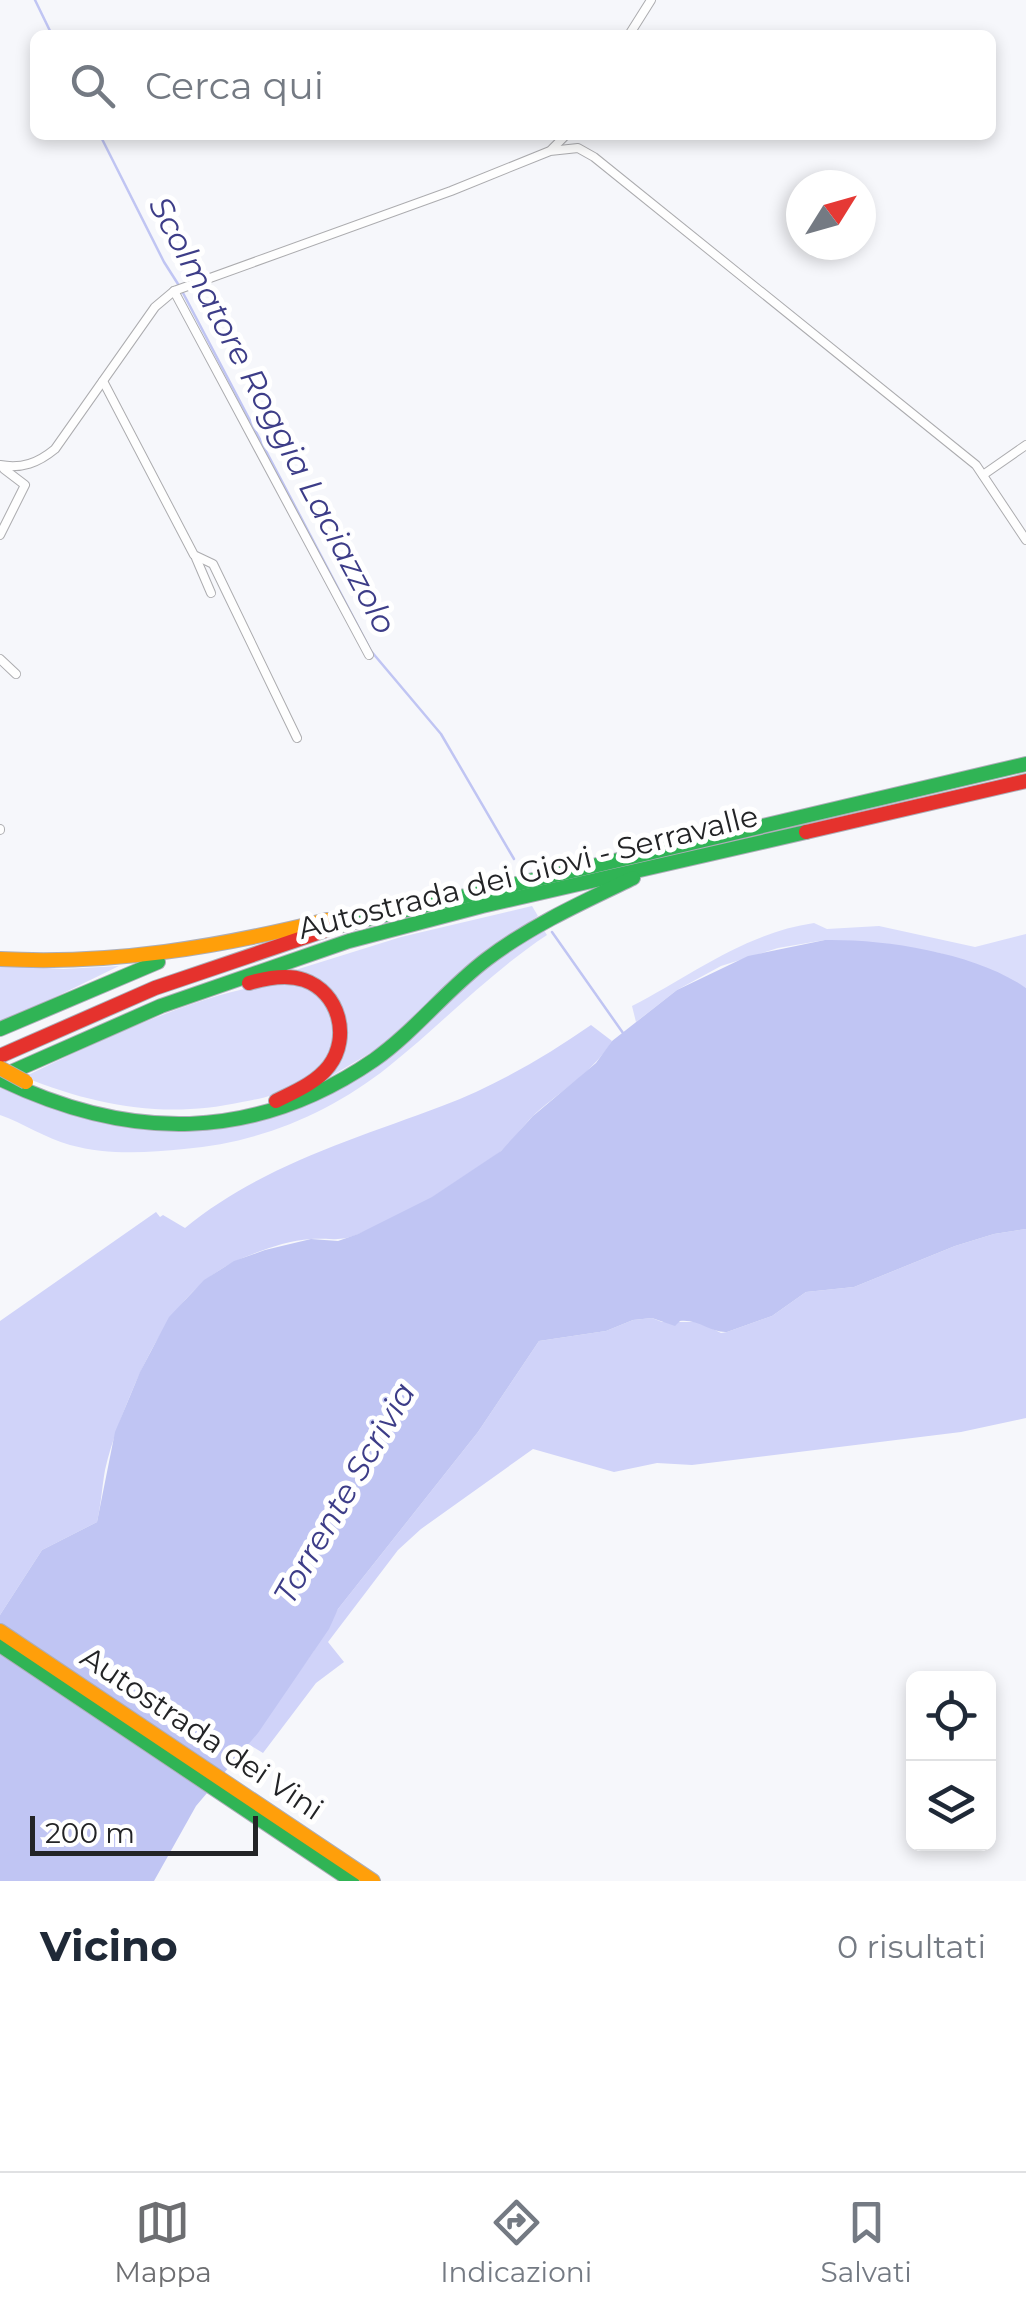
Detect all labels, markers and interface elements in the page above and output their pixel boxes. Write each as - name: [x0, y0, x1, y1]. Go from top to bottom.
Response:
- search box: [30, 30, 996, 140]
- icon: search: [65, 58, 120, 113]
- text: Cerca qui: [145, 62, 324, 109]
- north arrow: [786, 170, 876, 260]
- water label: Scolmatore Roggia Laciazzolo: [141, 190, 405, 640]
- street label: Autostrada dei Giovi - Serravalle: [294, 797, 762, 947]
- water label: Torrente Scrivia: [265, 1375, 423, 1611]
- street label: Autostrada dei Vini: [74, 1638, 330, 1828]
- map controls: [906, 1671, 996, 1851]
- button: locate: [906, 1671, 996, 1761]
- button: layers: [906, 1761, 996, 1851]
- scale bar: [30, 1811, 258, 1856]
- text: 200 m: [45, 1816, 135, 1850]
- text: Vicino: [40, 1920, 178, 1972]
- text: 0 risultati: [837, 1927, 986, 1966]
- tab: Mappa: [114, 2195, 212, 2289]
- tab: Indicazioni: [440, 2195, 592, 2289]
- tab: Salvati: [820, 2195, 912, 2289]

